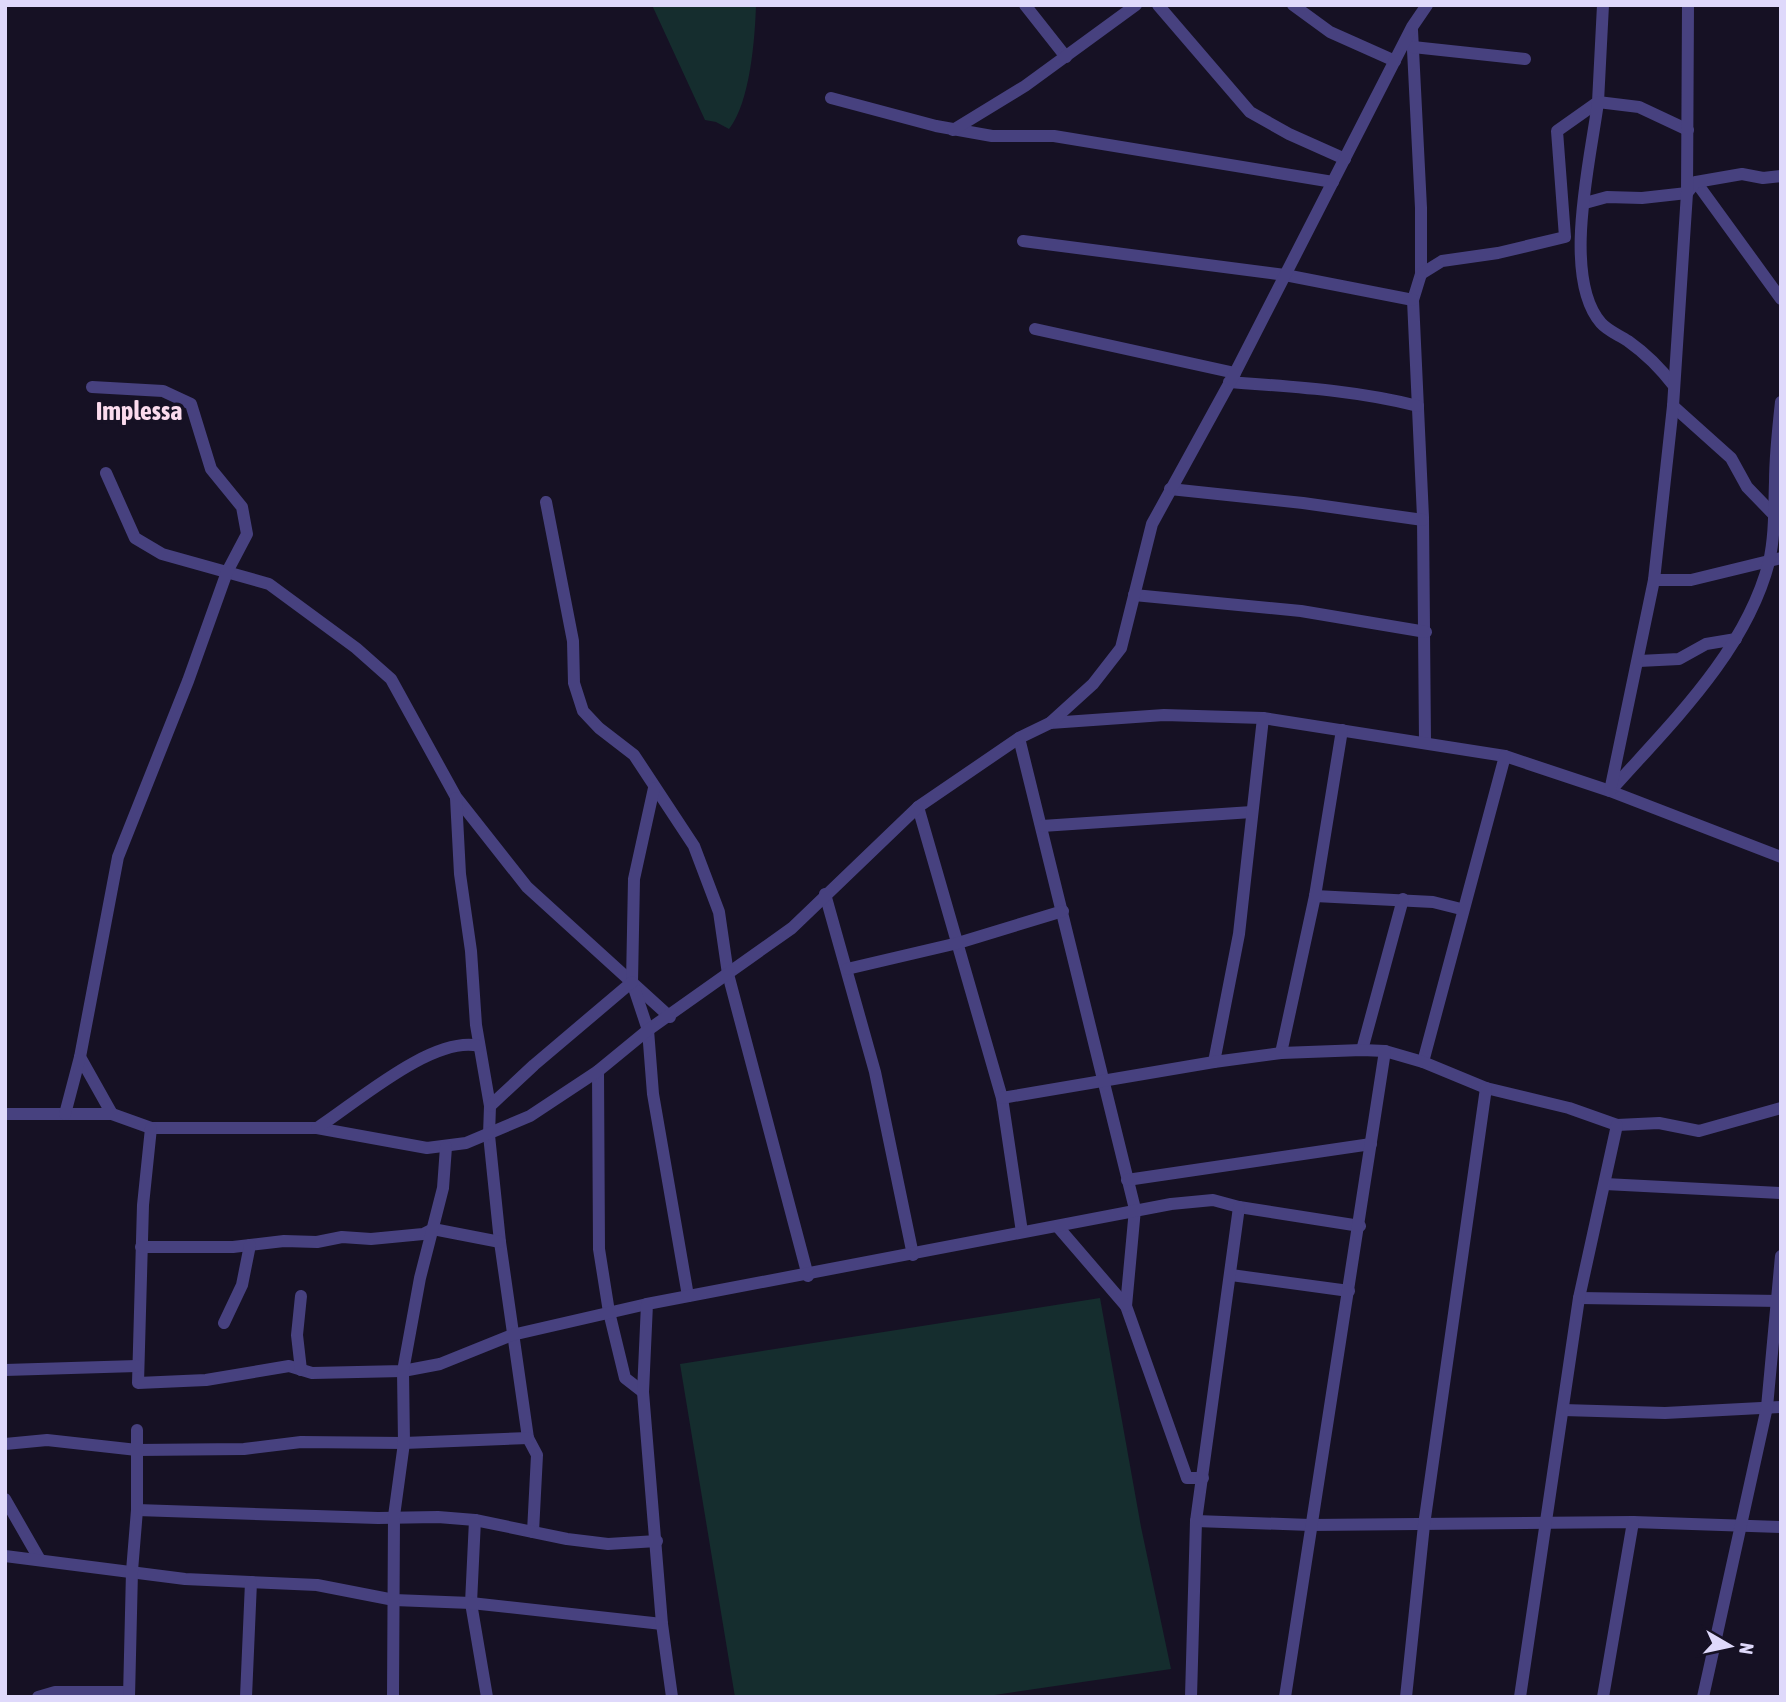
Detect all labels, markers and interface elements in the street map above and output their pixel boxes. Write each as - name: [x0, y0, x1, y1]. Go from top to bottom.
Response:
- district label: Implessa: [96, 396, 182, 426]
- north arrow: [1695, 1611, 1765, 1681]
- text: N: [1735, 1641, 1759, 1656]

